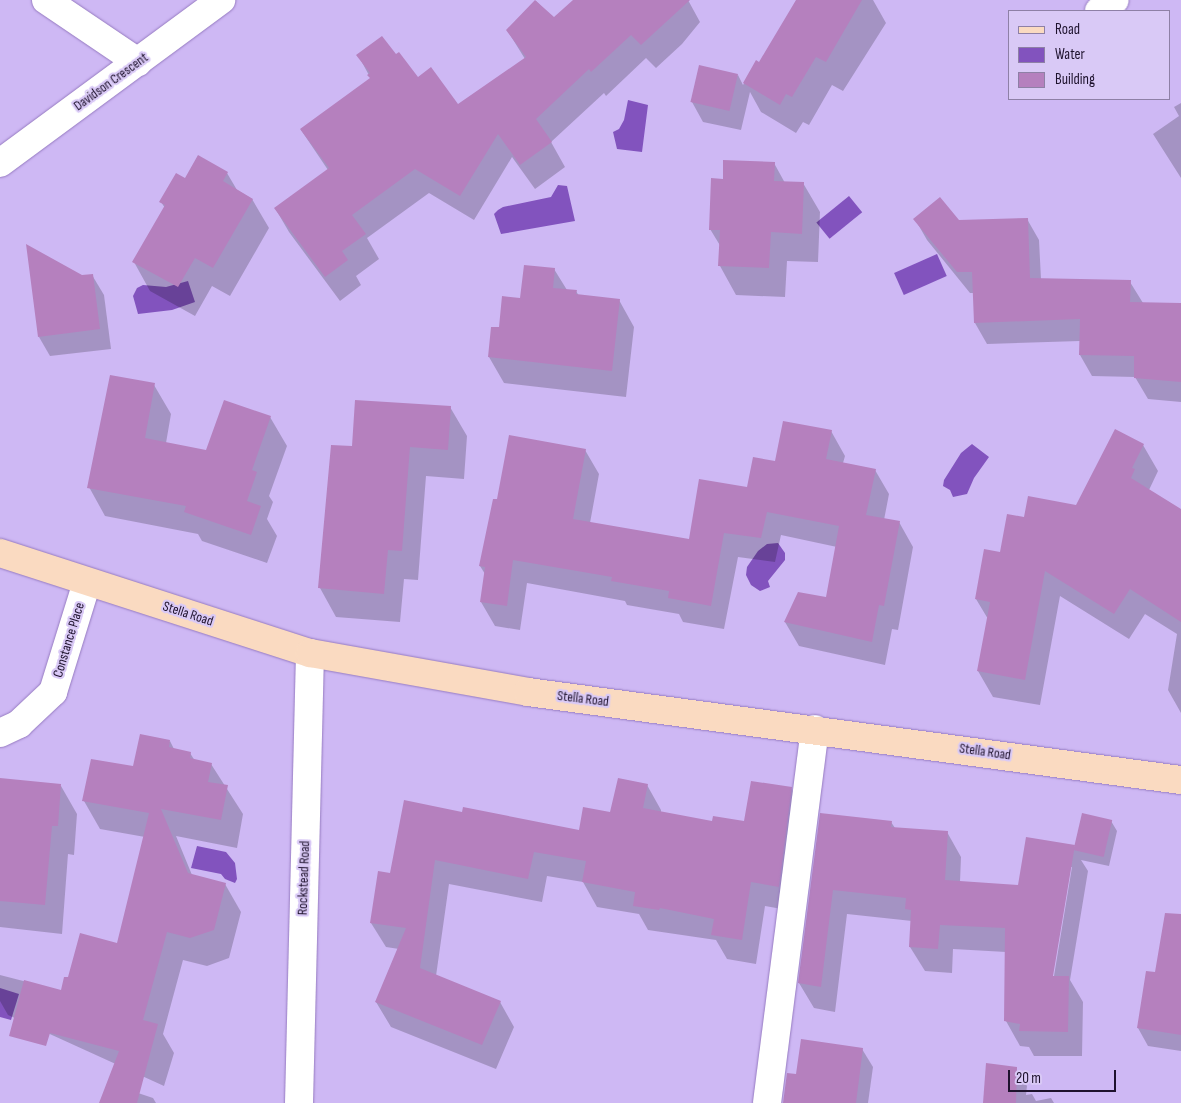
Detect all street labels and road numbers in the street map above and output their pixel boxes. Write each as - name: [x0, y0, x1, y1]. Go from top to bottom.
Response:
- street label: Davidson Crescent: [71, 49, 151, 115]
- street label: Stella Road: [161, 598, 215, 630]
- street label: Constance Place: [50, 600, 88, 680]
- street label: Stella Road: [556, 687, 610, 711]
- street label: Stella Road: [958, 740, 1012, 764]
- street label: Rockstead Road: [294, 841, 314, 915]

